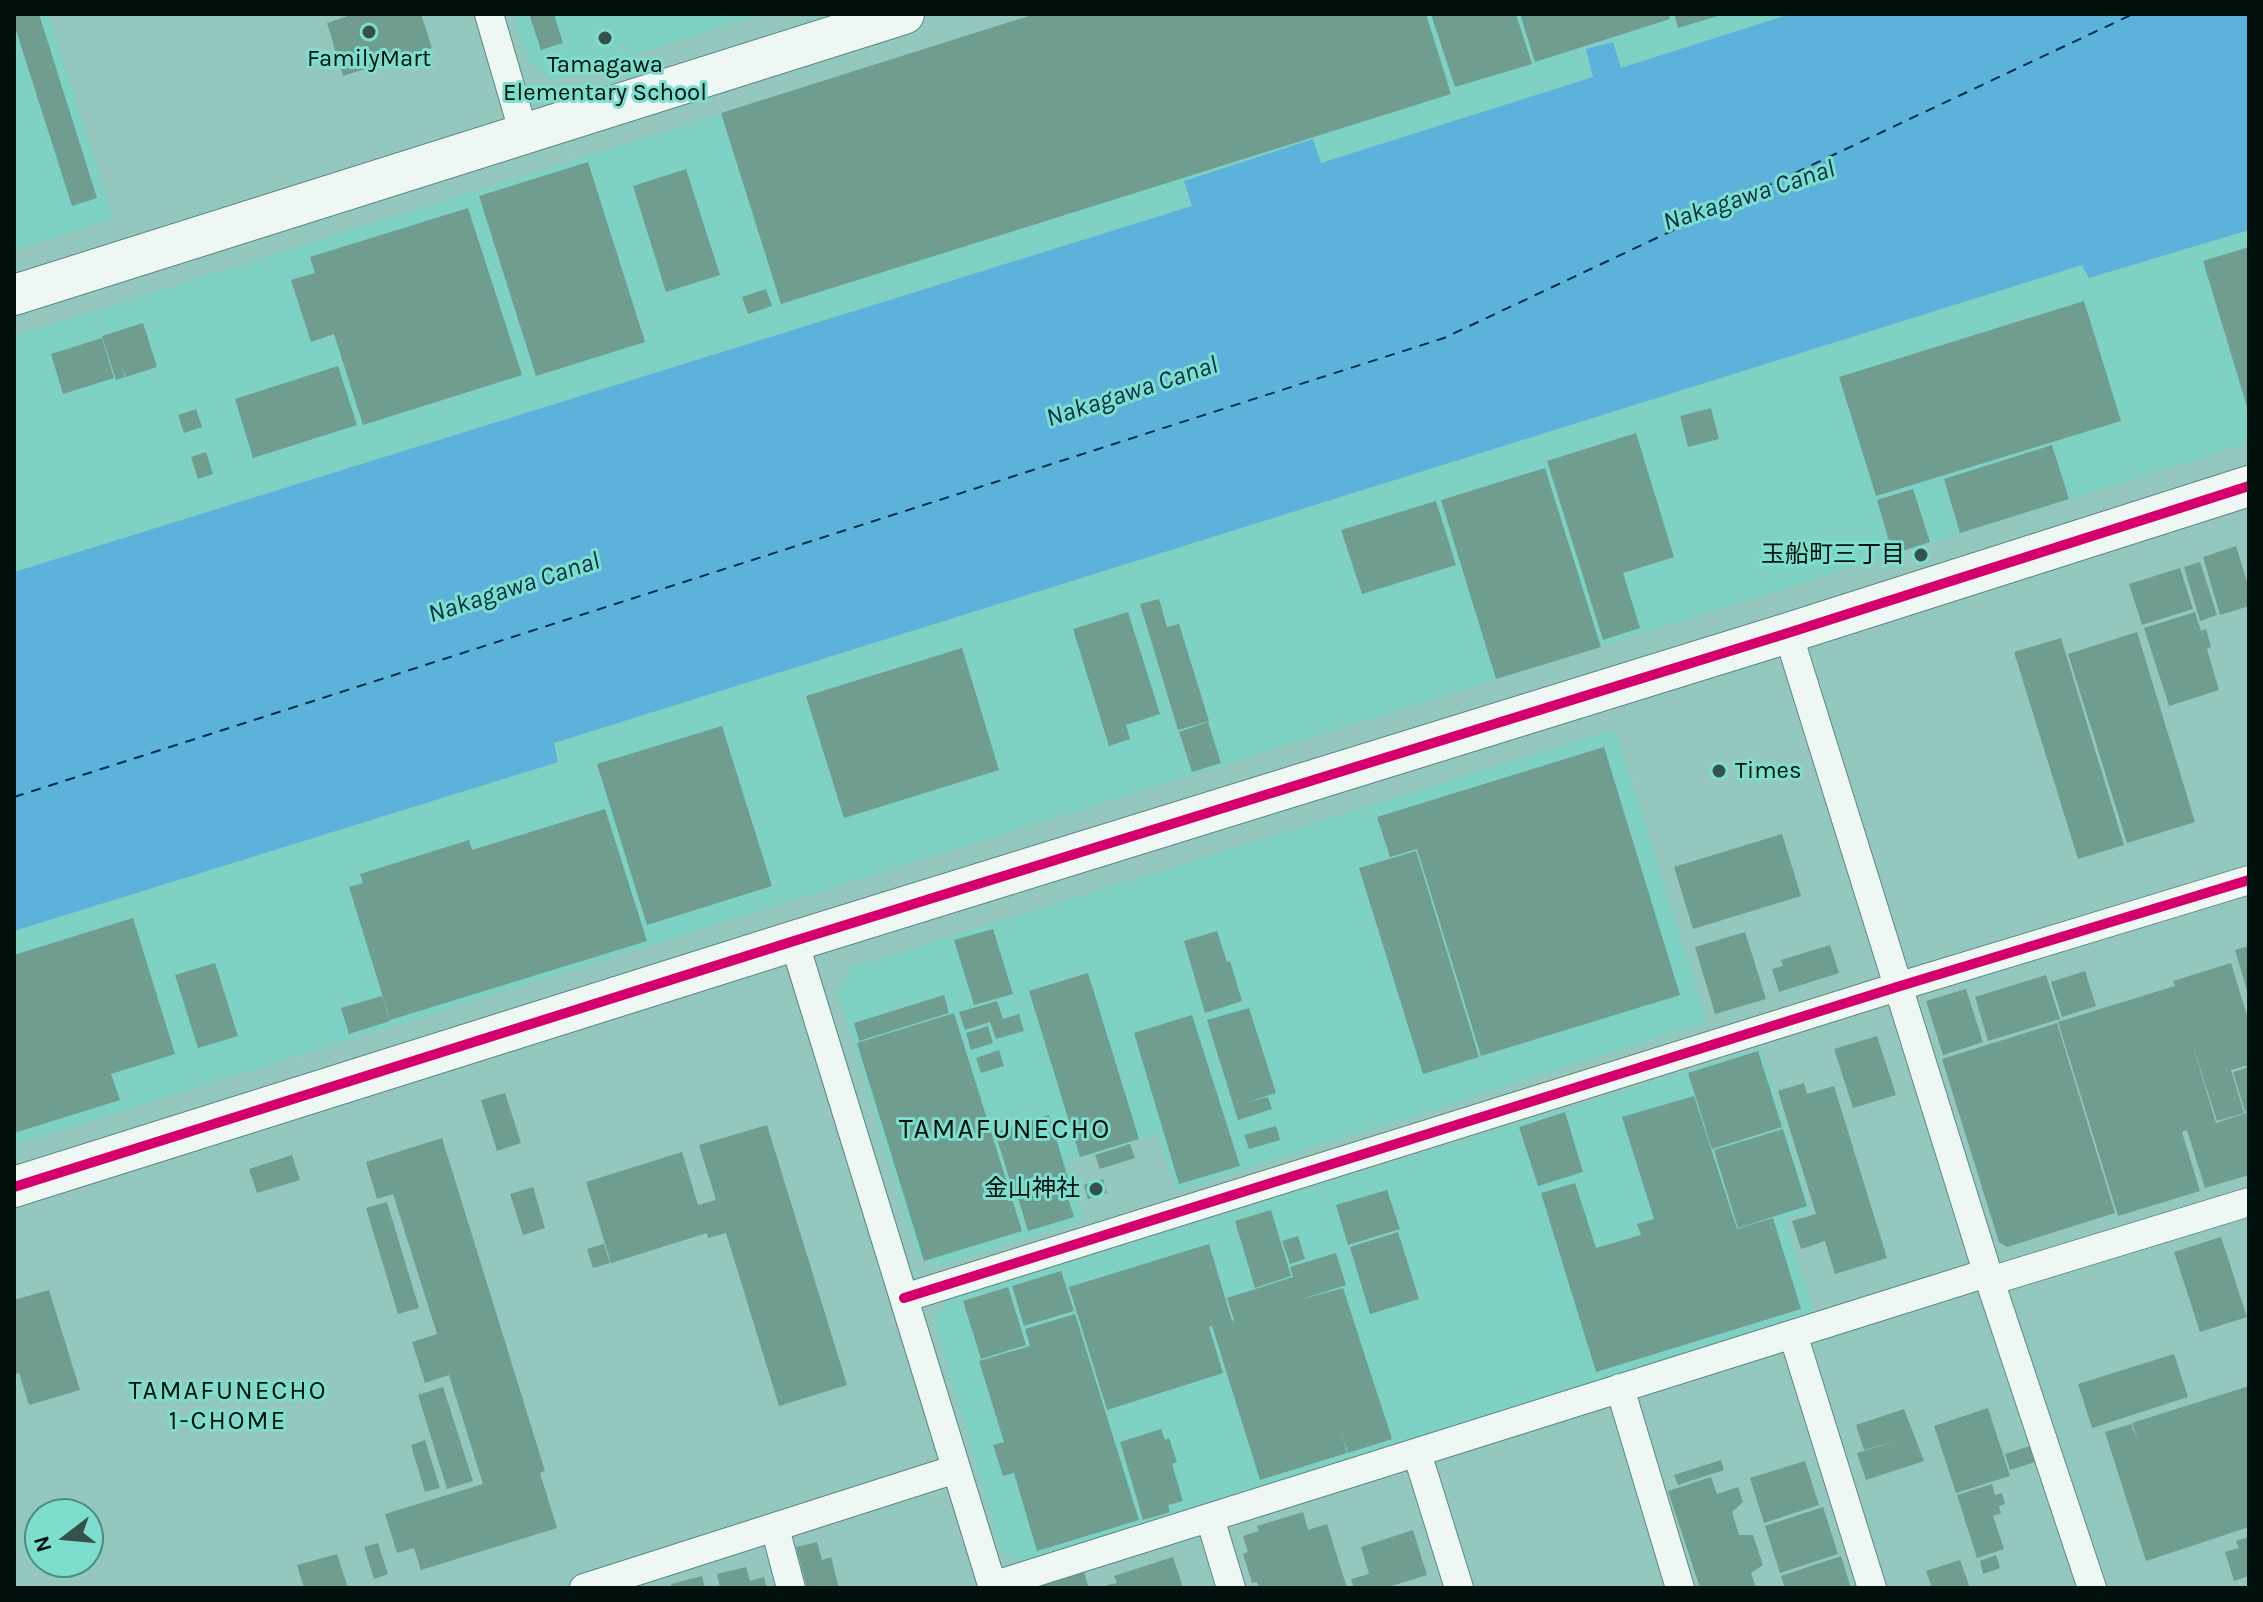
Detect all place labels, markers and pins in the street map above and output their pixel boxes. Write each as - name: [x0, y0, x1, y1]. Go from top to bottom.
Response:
- marker: FamilyMart: [360, 23, 378, 41]
- marker: Tamagawa Elementary School: [596, 29, 614, 47]
- place label: FamilyMart: [307, 45, 431, 73]
- place label: Tamagawa Elementary School: [503, 51, 707, 107]
- place label: 玉船町三丁目: [1761, 541, 1905, 569]
- marker: 玉船町三丁目: [1912, 546, 1930, 564]
- place label: Times: [1735, 757, 1802, 785]
- marker: Times: [1710, 762, 1728, 780]
- place label: 金山神社: [984, 1175, 1080, 1203]
- marker: 金山神社: [1087, 1180, 1105, 1198]

